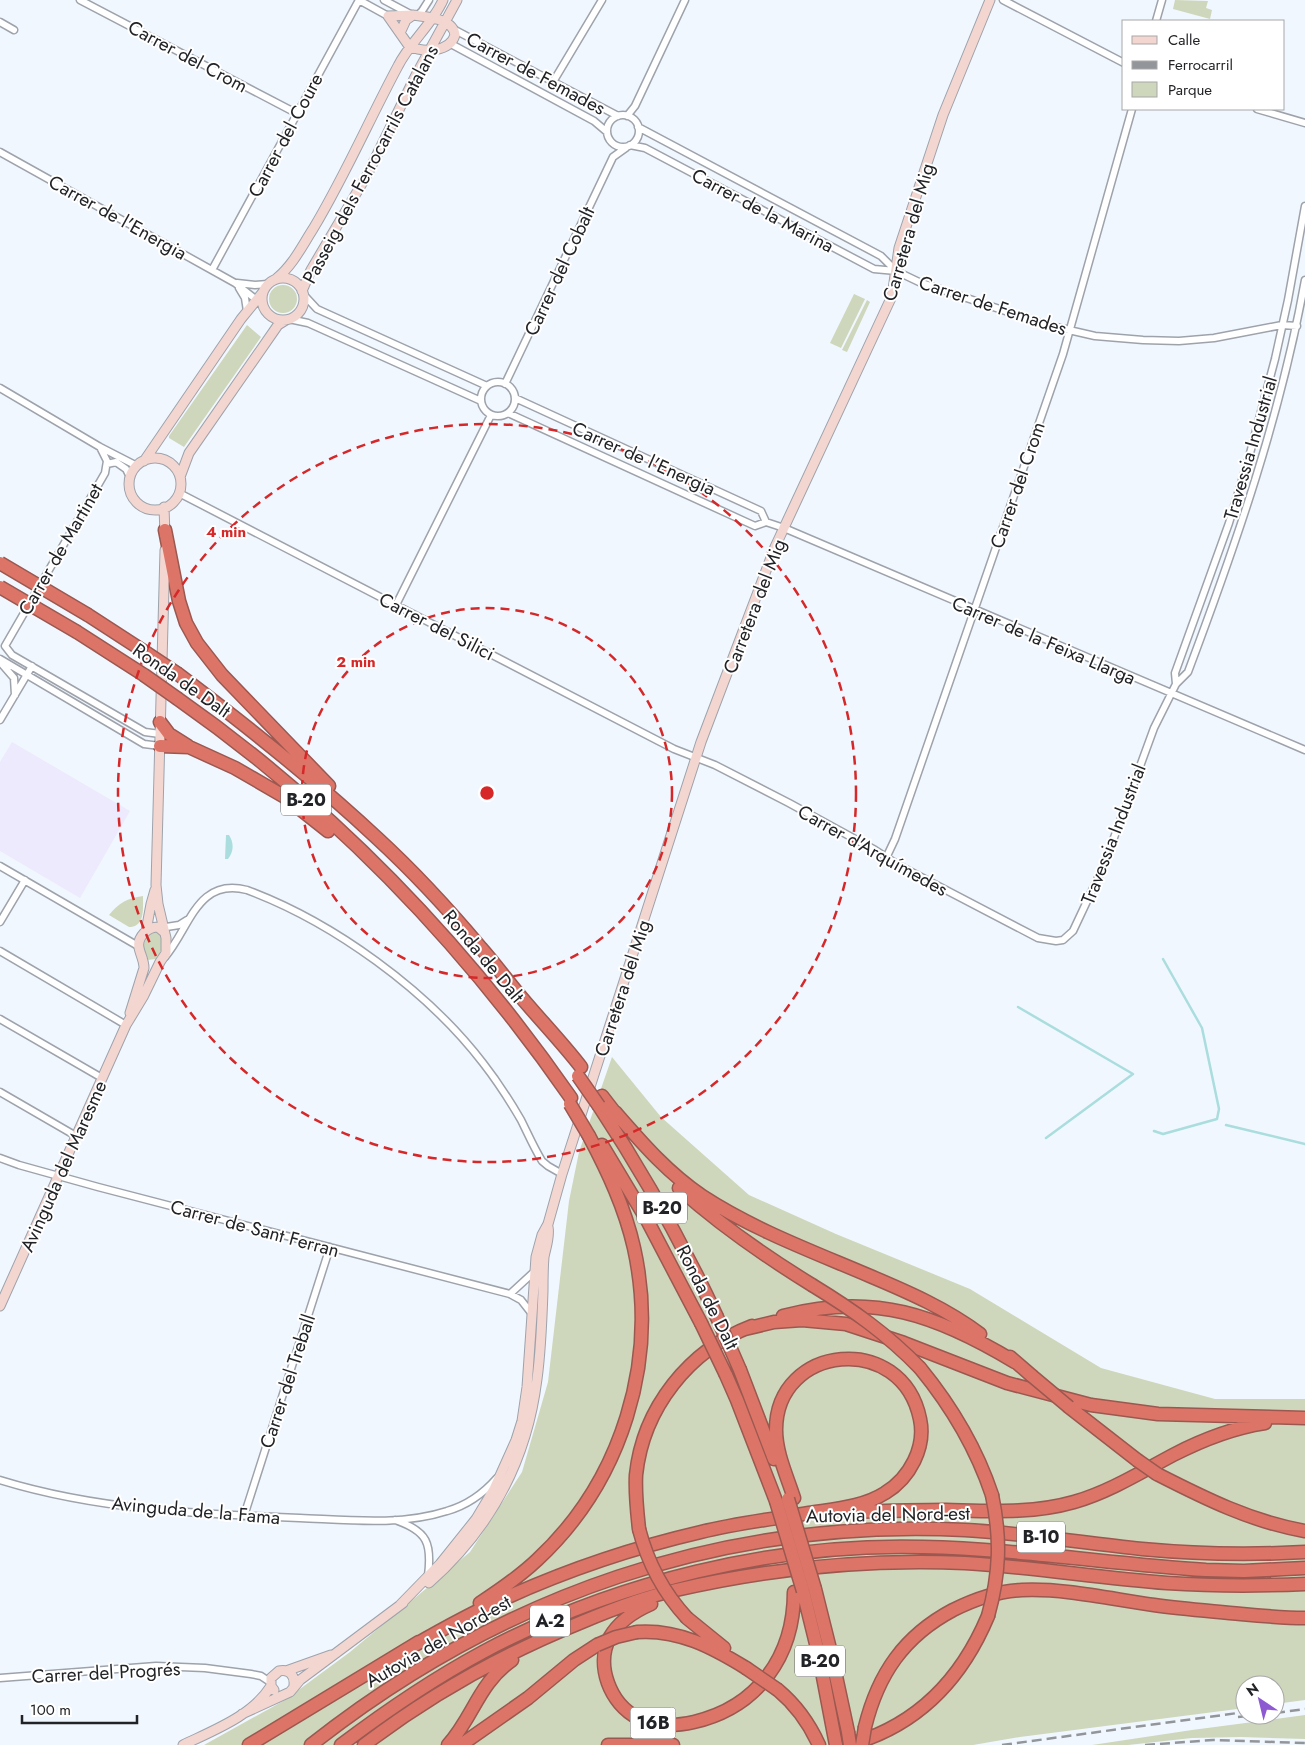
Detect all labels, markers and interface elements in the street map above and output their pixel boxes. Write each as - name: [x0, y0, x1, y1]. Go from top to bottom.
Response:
- street label: Carrer del Crom: [123, 14, 252, 99]
- legend: [1122, 20, 1285, 110]
- street label: Carrer de Femades: [461, 25, 610, 122]
- text: Calle: [1168, 29, 1200, 51]
- street label: Passeig dels Ferrocarrils Catalans: [296, 40, 445, 288]
- text: Ferrocarril: [1168, 54, 1233, 76]
- street label: Carrer del Coure: [241, 68, 330, 202]
- text: Parque: [1168, 79, 1212, 101]
- street label: Carretera del Mig: [876, 160, 941, 304]
- street label: Carrer de la Marina: [687, 162, 839, 259]
- street label: Carrer de l'Energia: [44, 168, 192, 267]
- street label: Carrer del Cobalt: [518, 202, 601, 340]
- street label: Carrer de Femades: [915, 269, 1071, 342]
- street label: Travessia Industrial: [1217, 373, 1284, 523]
- street label: Carrer de l'Energia: [568, 415, 720, 502]
- street label: Carrer del Crom: [983, 418, 1052, 552]
- street label: Carrer de Martinet: [12, 478, 109, 620]
- text: 4 min: [206, 521, 246, 543]
- street label: Carretera del Mig: [716, 535, 793, 677]
- street label: Carrer del Silici: [374, 586, 499, 667]
- street label: Carrer de la Feixa Llarga: [948, 590, 1140, 691]
- street label: Ronda de Dalt: [127, 637, 236, 724]
- text: 2 min: [336, 651, 376, 673]
- street label: Travessia Industrial: [1074, 760, 1153, 908]
- road number: B-20: [281, 784, 331, 816]
- centre of rings: [478, 784, 496, 802]
- street label: Carrer d'Arquímedes: [793, 798, 953, 903]
- street label: Ronda de Dalt: [437, 904, 531, 1009]
- street label: Carretera del Mig: [588, 916, 657, 1060]
- street label: Avinguda del Maresme: [14, 1076, 113, 1256]
- road number: B-20: [637, 1192, 687, 1224]
- street label: Carrer de Sant Ferran: [167, 1193, 342, 1264]
- street label: Ronda de Dalt: [670, 1240, 746, 1355]
- street label: Carrer del Treball: [253, 1311, 322, 1452]
- street label: Avinguda de la Fama: [111, 1490, 281, 1531]
- street label: Autovia del Nord-est: [806, 1500, 971, 1529]
- road number: B-10: [1017, 1521, 1065, 1552]
- street label: Autovia del Nord-est: [360, 1589, 516, 1694]
- road number: A-2: [530, 1605, 570, 1636]
- road number: B-20: [795, 1645, 845, 1676]
- street label: Carrer del Progrés: [31, 1655, 181, 1690]
- north arrow: [1235, 1675, 1285, 1725]
- text: N: [1242, 1678, 1263, 1701]
- scale bar: [22, 1692, 138, 1724]
- text: 100 m: [30, 1699, 71, 1721]
- road number: 16B: [630, 1708, 676, 1739]

